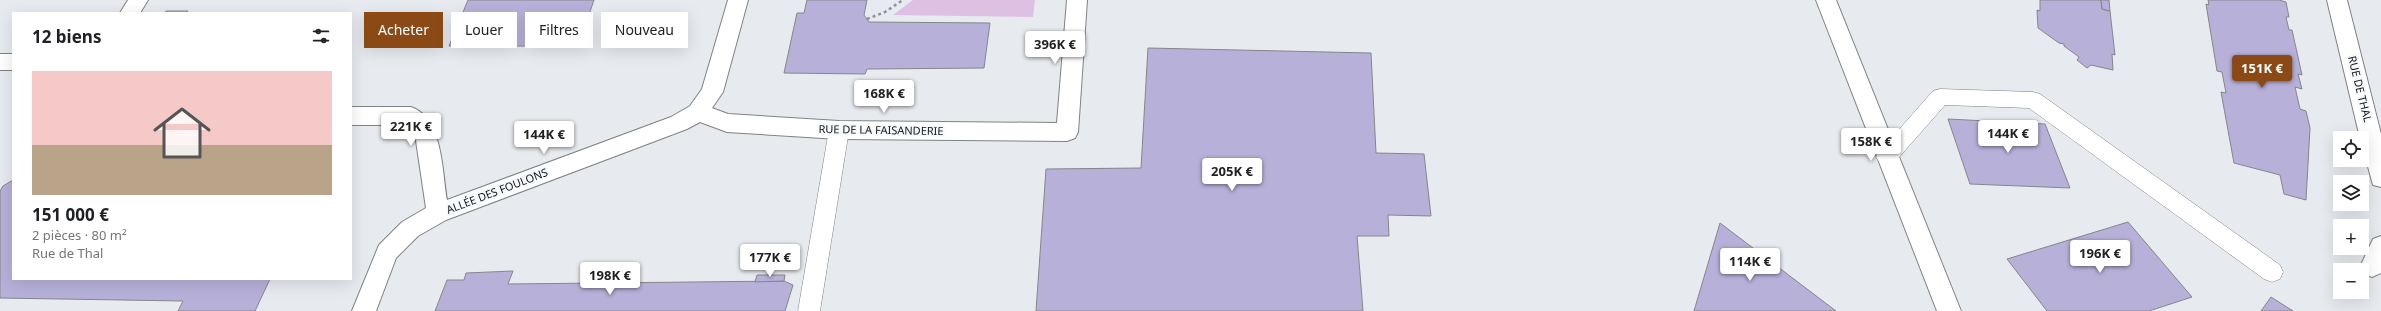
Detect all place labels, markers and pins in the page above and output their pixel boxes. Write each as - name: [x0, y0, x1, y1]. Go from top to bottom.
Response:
- pin: 396K €: [1022, 31, 1088, 65]
- pin: 151K €: [2229, 55, 2295, 89]
- pin: 168K €: [851, 80, 917, 114]
- pin: 221K €: [378, 113, 444, 147]
- pin: 144K €: [1975, 120, 2041, 154]
- pin: 144K €: [511, 121, 577, 155]
- pin: 158K €: [1838, 128, 1904, 162]
- pin: 205K €: [1199, 158, 1265, 192]
- pin: 196K €: [2067, 240, 2133, 274]
- pin: 177K €: [737, 244, 803, 278]
- pin: 114K €: [1717, 248, 1783, 282]
- pin: 198K €: [577, 262, 643, 296]

